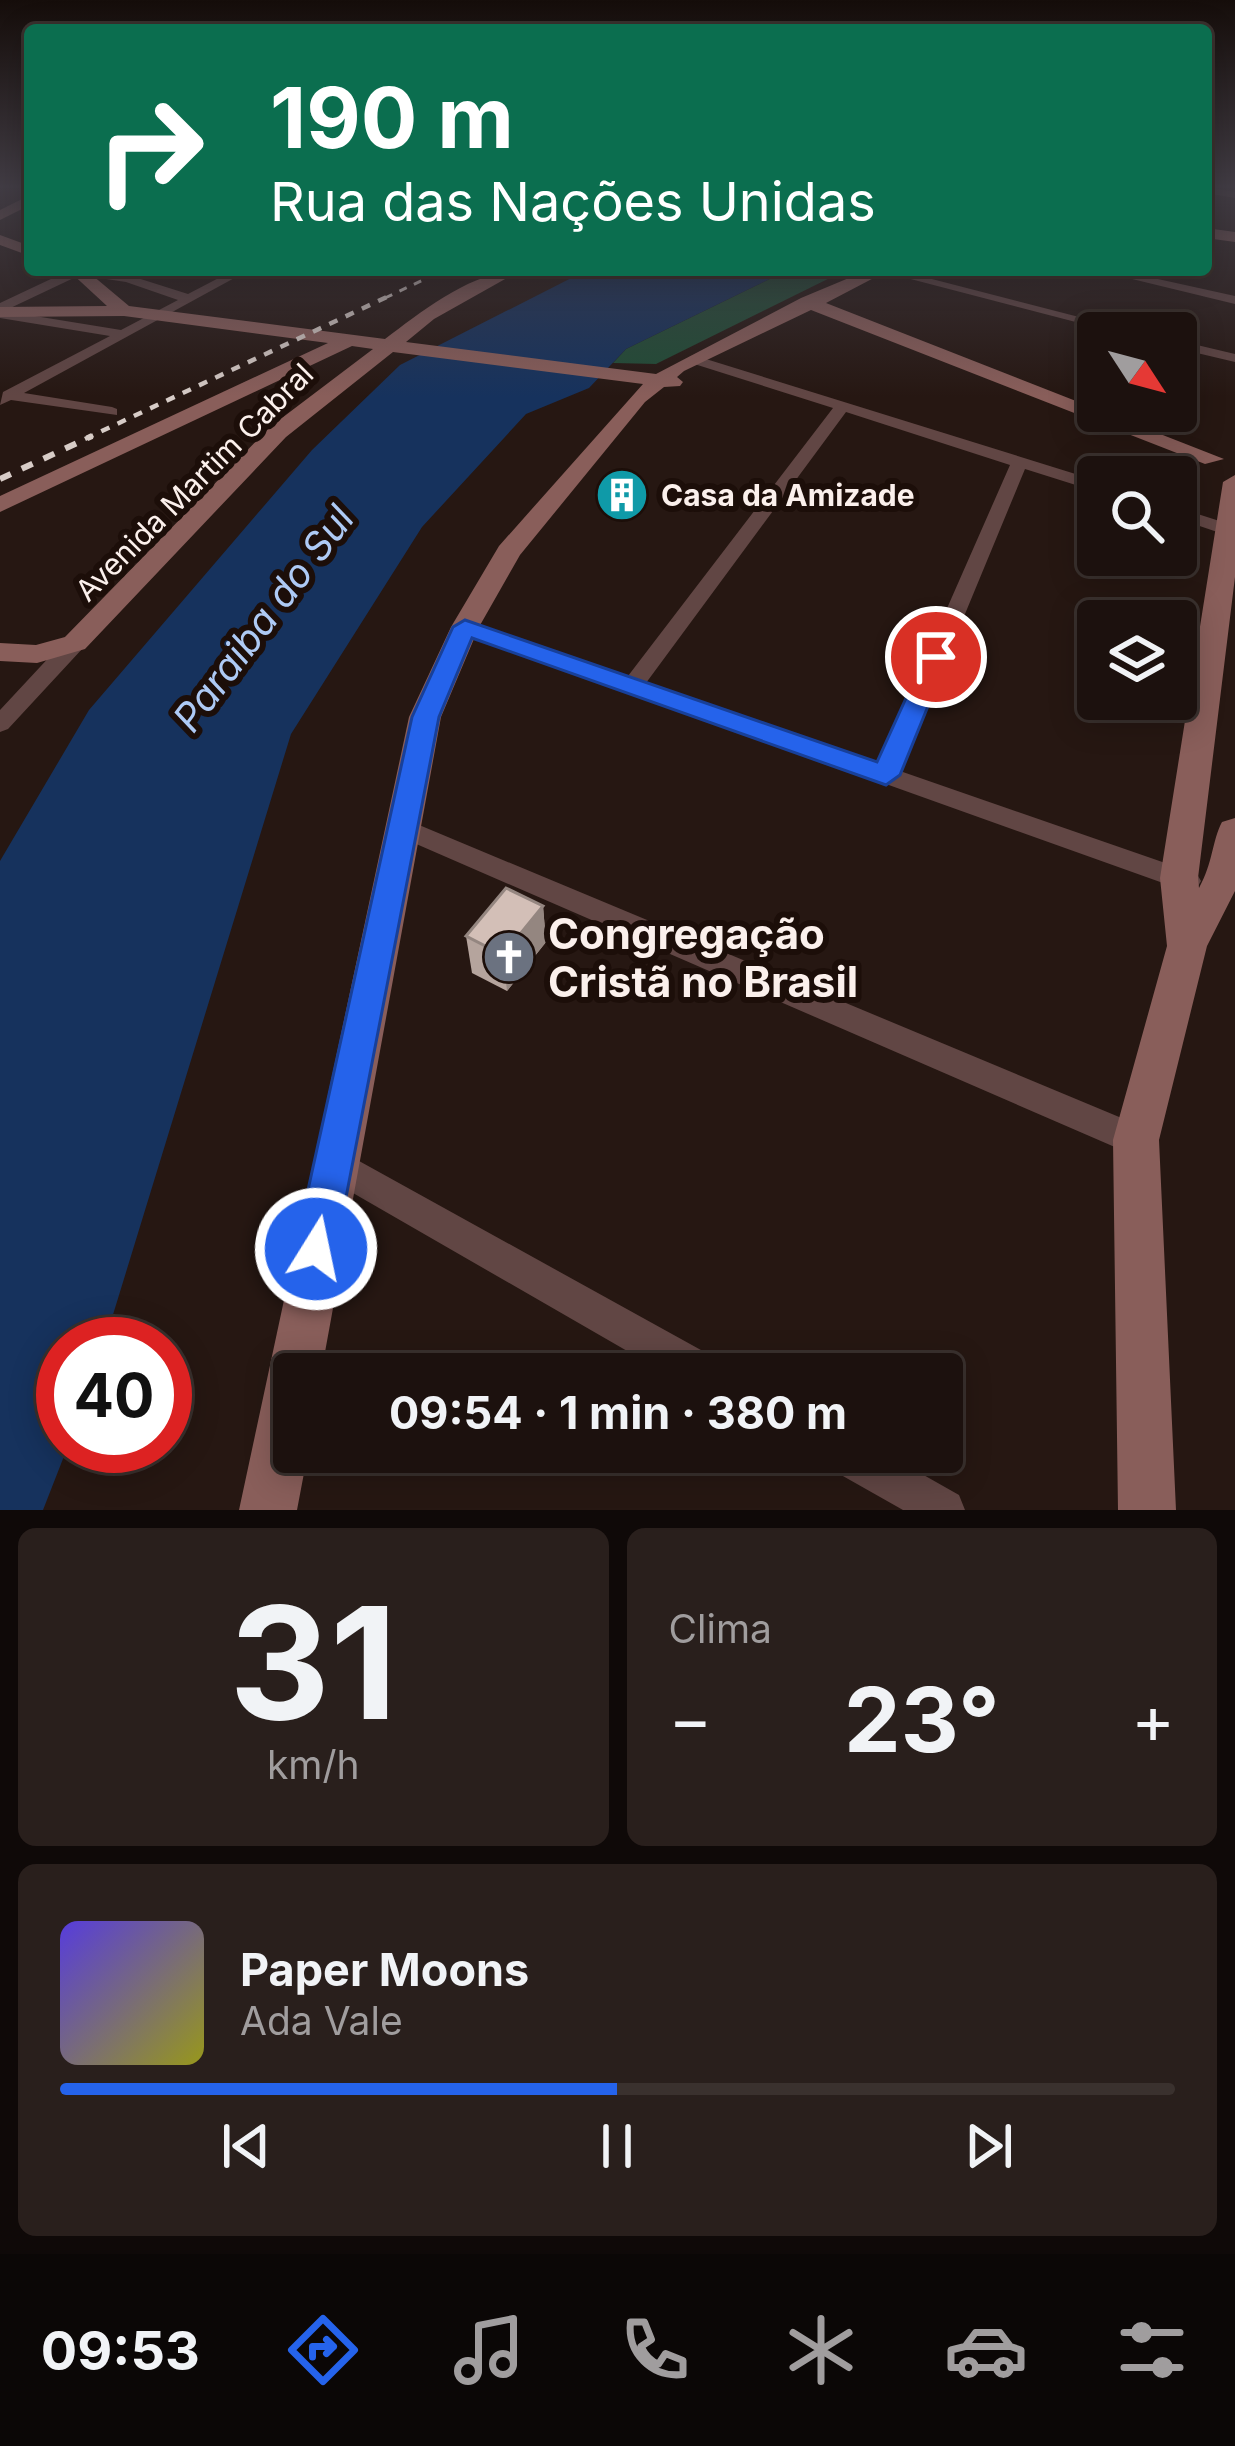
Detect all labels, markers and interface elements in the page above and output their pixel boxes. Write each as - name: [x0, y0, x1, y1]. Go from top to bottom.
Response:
- text: 190 m: [270, 67, 514, 168]
- icon: right: [72, 72, 228, 228]
- text: Rua das Nações Unidas: [270, 169, 876, 234]
- north arrow: [1077, 312, 1197, 432]
- map controls: [1077, 312, 1197, 720]
- street label: Avenida Martim Cabral: [68, 356, 320, 608]
- button: search: [1077, 456, 1197, 576]
- building icon: Casa da Amizade: [594, 467, 650, 523]
- place label: Casa da Amizade: [661, 477, 915, 513]
- water label: Paraiba do Sul: [163, 495, 364, 740]
- button: layers: [1077, 600, 1197, 720]
- pin: [885, 606, 987, 708]
- icon: arrive: [903, 624, 969, 690]
- place label: Congregação Cristã no Brasil: [548, 908, 858, 1007]
- church icon: Congregação Cristã no Brasil: [481, 929, 537, 985]
- position arrow: [253, 1186, 379, 1312]
- speed limit sign: 40: [36, 1317, 192, 1473]
- text: 09:54 · 1 min · 380 m: [389, 1385, 847, 1440]
- text: 31: [229, 1568, 397, 1757]
- text: Clima: [669, 1605, 772, 1652]
- text: 23°: [844, 1665, 1000, 1774]
- text: −: [669, 1679, 712, 1759]
- text: +: [1131, 1679, 1175, 1759]
- text: km/h: [267, 1741, 360, 1788]
- text: Paper Moons: [240, 1942, 529, 1997]
- text: Ada Vale: [240, 1997, 403, 2044]
- icon: previous: [213, 2113, 279, 2179]
- icon: pause: [584, 2113, 650, 2179]
- icon: next: [956, 2113, 1022, 2179]
- icon: directions: [281, 2308, 365, 2392]
- icon: music: [447, 2308, 531, 2392]
- icon: phone: [613, 2308, 697, 2392]
- icon: climate: [779, 2308, 863, 2392]
- icon: car: [944, 2308, 1028, 2392]
- icon: filters: [1110, 2308, 1194, 2392]
- text: 09:53: [41, 2318, 200, 2383]

